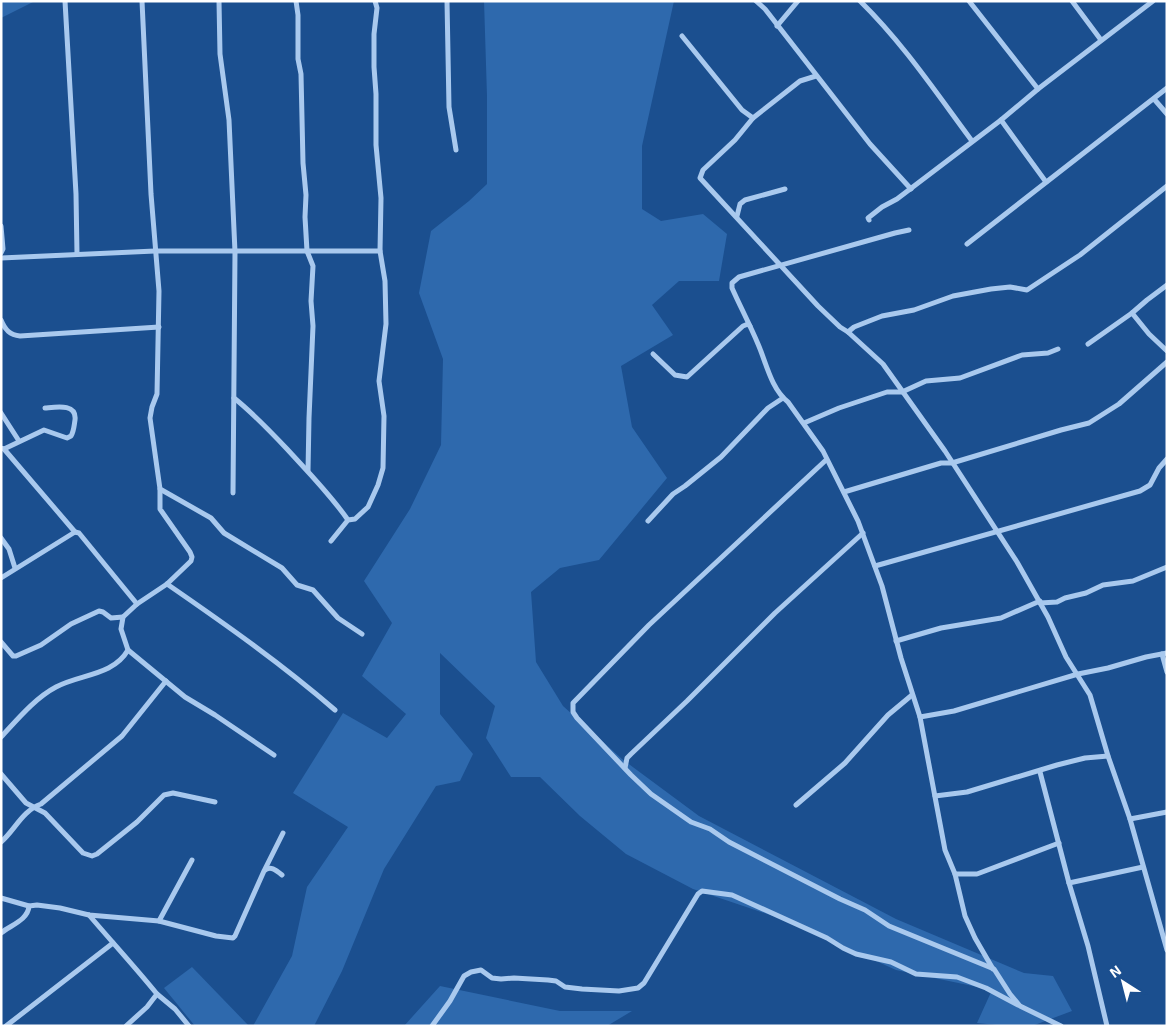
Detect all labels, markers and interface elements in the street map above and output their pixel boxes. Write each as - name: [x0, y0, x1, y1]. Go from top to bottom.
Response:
- north arrow: [1098, 957, 1148, 1007]
- text: N: [1106, 961, 1124, 981]

